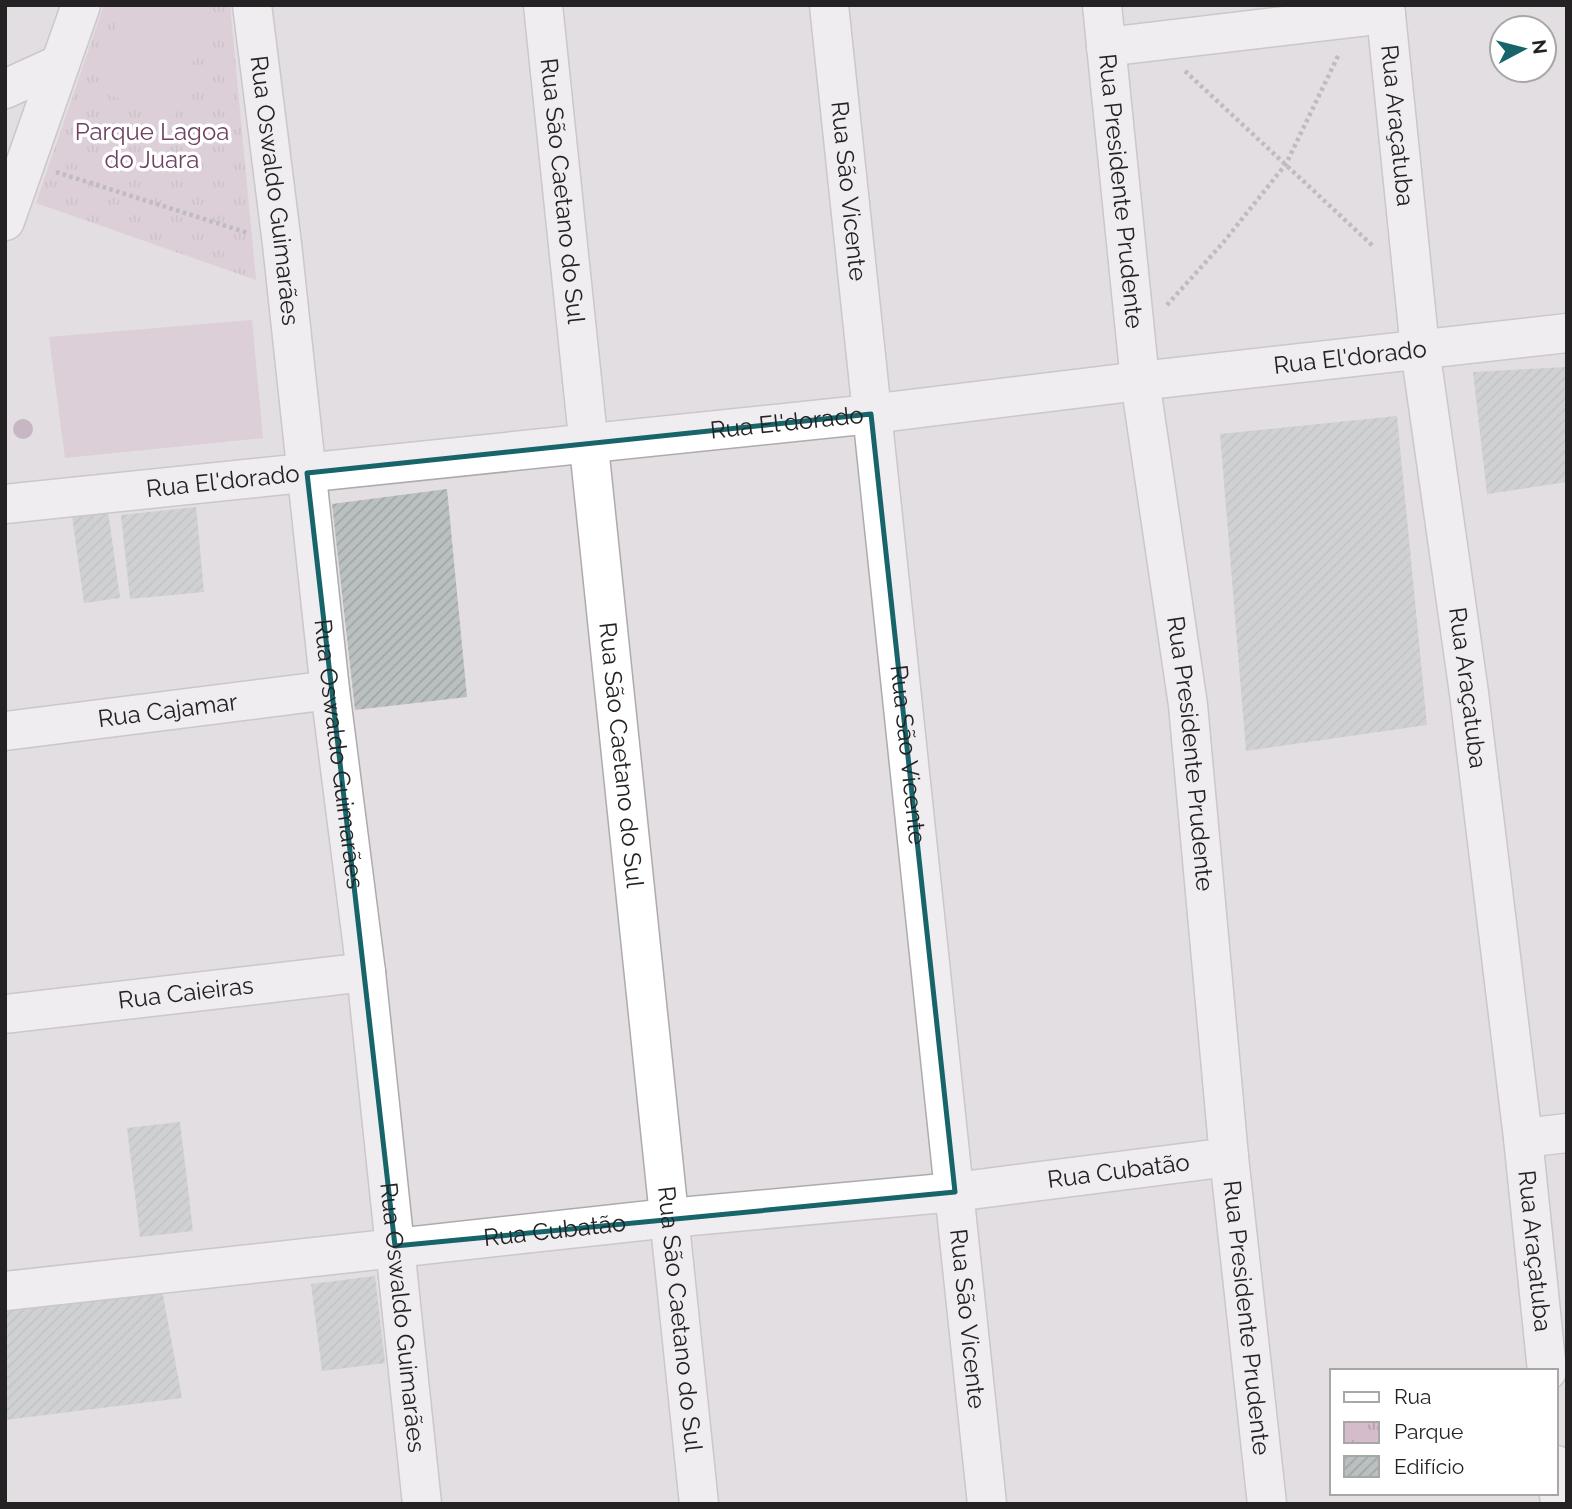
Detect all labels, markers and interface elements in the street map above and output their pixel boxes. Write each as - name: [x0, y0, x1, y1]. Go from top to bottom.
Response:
- north arrow: [1488, 14, 1558, 84]
- text: N: [1528, 38, 1552, 55]
- street label: Rua Araçatuba: [1375, 43, 1420, 208]
- street label: Rua Presidente Prudente: [1093, 52, 1150, 330]
- street label: Rua Oswaldo Guimarães: [244, 54, 306, 327]
- street label: Rua São Caetano do Sul: [535, 57, 591, 326]
- street label: Rua São Vicente: [825, 100, 873, 282]
- park label: Parque Lagoa do Juara: [75, 117, 229, 174]
- street label: Rua El'dorado: [1272, 334, 1428, 380]
- street label: Rua El'dorado: [709, 400, 865, 445]
- street label: Rua El'dorado: [145, 458, 301, 503]
- street label: Rua Araçatuba: [1443, 605, 1493, 770]
- street label: Rua Presidente Prudente: [1161, 614, 1220, 892]
- street label: Rua Oswaldo Guimarães: [308, 618, 370, 890]
- street label: Rua São Caetano do Sul: [593, 621, 650, 890]
- street label: Rua São Vicente: [885, 663, 932, 846]
- street label: Rua Cajamar: [96, 687, 240, 733]
- street label: Rua Caieiras: [116, 970, 255, 1015]
- street label: Rua Cubatão: [1046, 1147, 1191, 1194]
- street label: Rua Araçatuba: [1512, 1169, 1558, 1333]
- street label: Rua Presidente Prudente: [1218, 1179, 1277, 1457]
- street label: Rua Oswaldo Guimarães: [374, 1181, 431, 1454]
- street label: Rua São Caetano do Sul: [652, 1185, 709, 1454]
- street label: Rua Cubatão: [482, 1208, 627, 1252]
- street label: Rua São Vicente: [944, 1227, 992, 1410]
- legend: [1330, 1369, 1558, 1495]
- text: Rua: [1394, 1384, 1431, 1409]
- text: Parque: [1394, 1419, 1463, 1444]
- text: Edifício: [1394, 1454, 1464, 1479]

